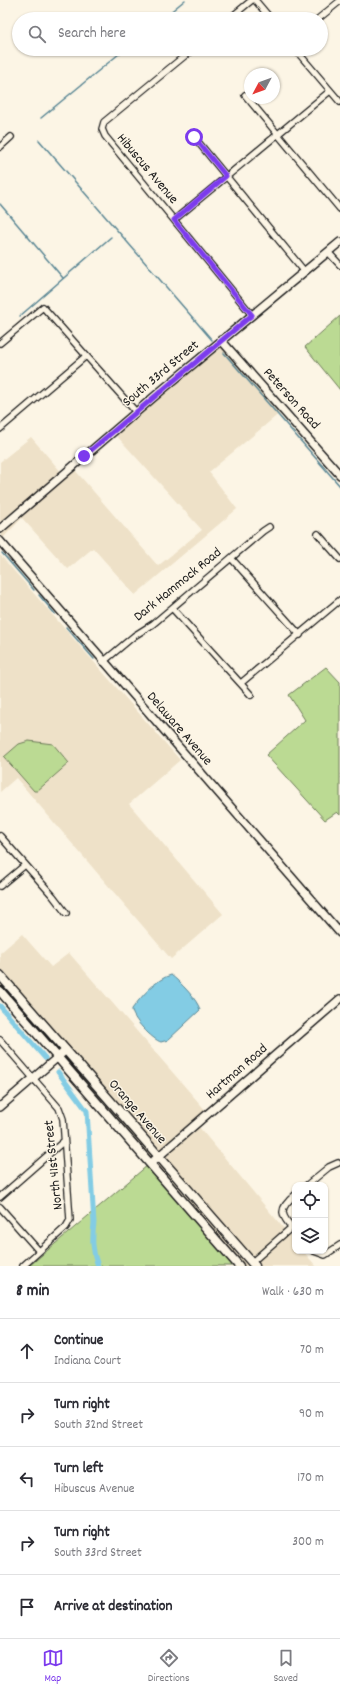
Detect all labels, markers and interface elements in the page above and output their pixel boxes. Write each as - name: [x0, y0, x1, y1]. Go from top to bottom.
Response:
- search box: [12, 12, 328, 56]
- icon: search: [26, 23, 48, 45]
- text: Search here: [58, 23, 126, 45]
- north arrow: [244, 68, 280, 104]
- route start: [185, 128, 203, 146]
- street label: Hibuscus Avenue: [111, 129, 183, 209]
- street label: South 33rd Street: [118, 336, 204, 412]
- street label: Peterson Road: [258, 364, 324, 434]
- route end: [75, 447, 93, 465]
- street label: Dark Hammock Road: [130, 543, 226, 627]
- street label: Delaware Avenue: [141, 688, 217, 770]
- street label: Hartman Road: [202, 1039, 272, 1105]
- street label: Orange Avenue: [103, 1075, 171, 1149]
- street label: North 41st Street: [39, 1119, 69, 1211]
- map controls: [292, 1182, 328, 1254]
- button: locate: [292, 1182, 328, 1218]
- button: layers: [292, 1218, 328, 1254]
- text: 8 min: [16, 1280, 49, 1304]
- text: Walk · 630 m: [262, 1283, 324, 1302]
- text: Continue: [54, 1330, 103, 1352]
- icon: ahead: [16, 1340, 38, 1362]
- text: 70 m: [300, 1341, 324, 1360]
- text: Indiana Court: [54, 1352, 121, 1371]
- text: Turn right: [54, 1394, 110, 1416]
- icon: right: [16, 1404, 38, 1426]
- text: 90 m: [299, 1405, 324, 1424]
- text: South 32nd Street: [54, 1416, 143, 1435]
- text: Turn left: [54, 1458, 103, 1480]
- icon: left: [16, 1468, 38, 1490]
- text: 170 m: [297, 1469, 324, 1488]
- text: Hibuscus Avenue: [54, 1480, 135, 1499]
- text: Turn right: [54, 1522, 110, 1544]
- icon: right: [16, 1532, 38, 1554]
- text: 300 m: [292, 1533, 324, 1552]
- text: South 33rd Street: [54, 1544, 142, 1563]
- icon: arrive: [16, 1596, 38, 1618]
- text: Arrive at destination: [54, 1596, 172, 1618]
- tab: Map: [42, 1647, 64, 1687]
- tab: Directions: [148, 1647, 190, 1687]
- tab: Saved: [273, 1647, 298, 1687]

